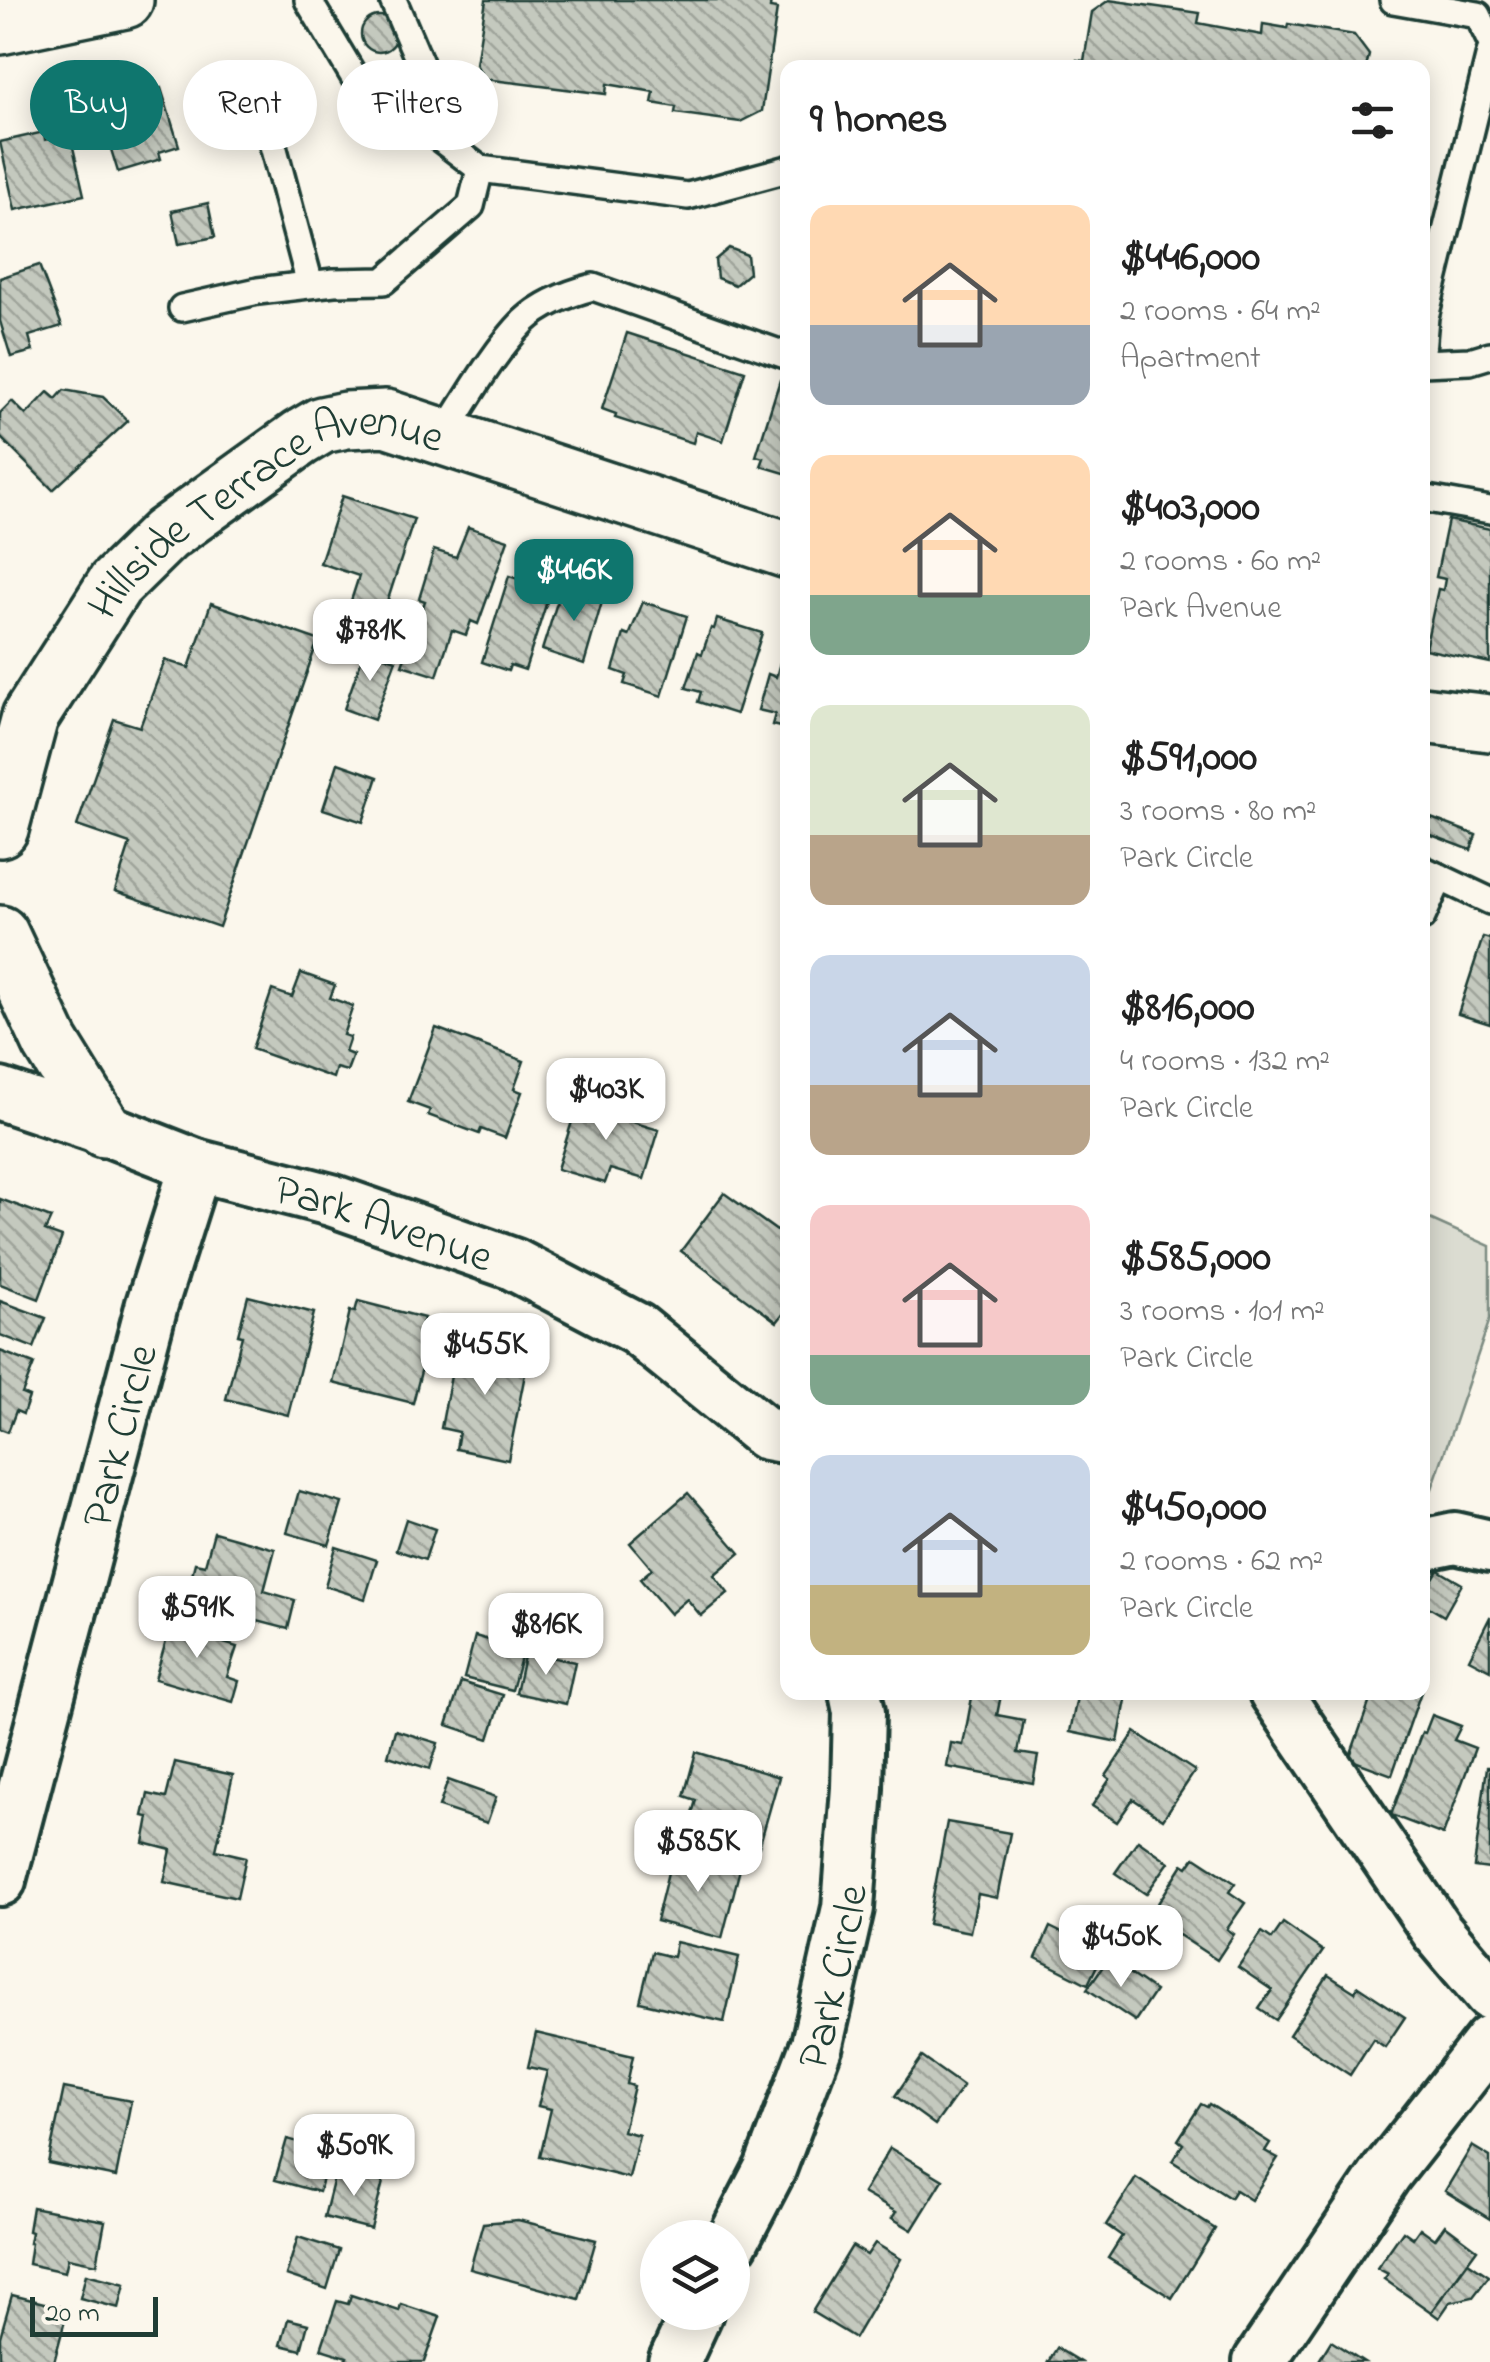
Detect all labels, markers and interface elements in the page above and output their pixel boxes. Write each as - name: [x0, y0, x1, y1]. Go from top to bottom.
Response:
- chip: Buy: [30, 60, 163, 150]
- chip: Rent: [183, 60, 317, 150]
- chip: Filters: [337, 60, 498, 150]
- text: 9 homes: [810, 90, 948, 151]
- icon: filters: [1345, 93, 1400, 148]
- text: $446,000: [1120, 228, 1260, 289]
- icon: home: [890, 245, 1010, 365]
- text: 2 rooms · 64 m²: [1120, 289, 1321, 336]
- text: Apartment: [1120, 336, 1261, 383]
- street label: Hillside Terrace Avenue: [73, 389, 453, 634]
- text: $403,000: [1120, 478, 1260, 539]
- icon: home: [890, 495, 1010, 615]
- pin: $446K: [504, 539, 644, 624]
- text: 2 rooms · 60 m²: [1120, 539, 1321, 586]
- text: $446K: [536, 548, 612, 595]
- text: Park Avenue: [1120, 586, 1282, 633]
- pin: $781K: [300, 599, 440, 684]
- text: $781K: [335, 608, 405, 655]
- text: $591,000: [1120, 728, 1257, 789]
- icon: home: [890, 745, 1010, 865]
- text: 3 rooms · 80 m²: [1120, 789, 1317, 836]
- text: Park Circle: [1120, 836, 1253, 883]
- text: $816,000: [1120, 978, 1255, 1039]
- icon: home: [890, 995, 1010, 1115]
- text: 4 rooms · 132 m²: [1120, 1039, 1330, 1086]
- pin: $403K: [536, 1058, 676, 1143]
- text: $403K: [568, 1067, 644, 1114]
- text: Park Circle: [1120, 1086, 1253, 1133]
- street label: Park Avenue: [267, 1159, 502, 1293]
- text: $585,000: [1120, 1228, 1271, 1289]
- icon: home: [890, 1245, 1010, 1365]
- text: 3 rooms · 101 m²: [1120, 1289, 1325, 1336]
- pin: $455K: [415, 1313, 555, 1398]
- text: $455K: [443, 1322, 527, 1369]
- text: Park Circle: [1120, 1336, 1253, 1383]
- street label: Park Circle: [66, 1337, 178, 1535]
- text: $450,000: [1120, 1478, 1267, 1539]
- icon: home: [890, 1495, 1010, 1615]
- text: 2 rooms · 62 m²: [1120, 1539, 1323, 1586]
- pin: $591K: [127, 1576, 267, 1661]
- text: $591K: [161, 1585, 234, 1632]
- text: Park Circle: [1120, 1586, 1253, 1633]
- pin: $816K: [476, 1593, 616, 1678]
- text: $816K: [510, 1602, 582, 1649]
- pin: $585K: [628, 1810, 768, 1895]
- text: $585K: [656, 1819, 740, 1866]
- street label: Park Circle: [782, 1882, 888, 2080]
- pin: $450K: [1051, 1905, 1191, 1990]
- text: $450K: [1081, 1914, 1161, 1961]
- pin: $509K: [284, 2114, 424, 2199]
- text: $509K: [316, 2123, 392, 2170]
- map controls: [640, 2220, 750, 2330]
- button: layers: [640, 2220, 750, 2330]
- scale bar: [30, 2292, 158, 2336]
- text: 20 m: [45, 2294, 100, 2335]

